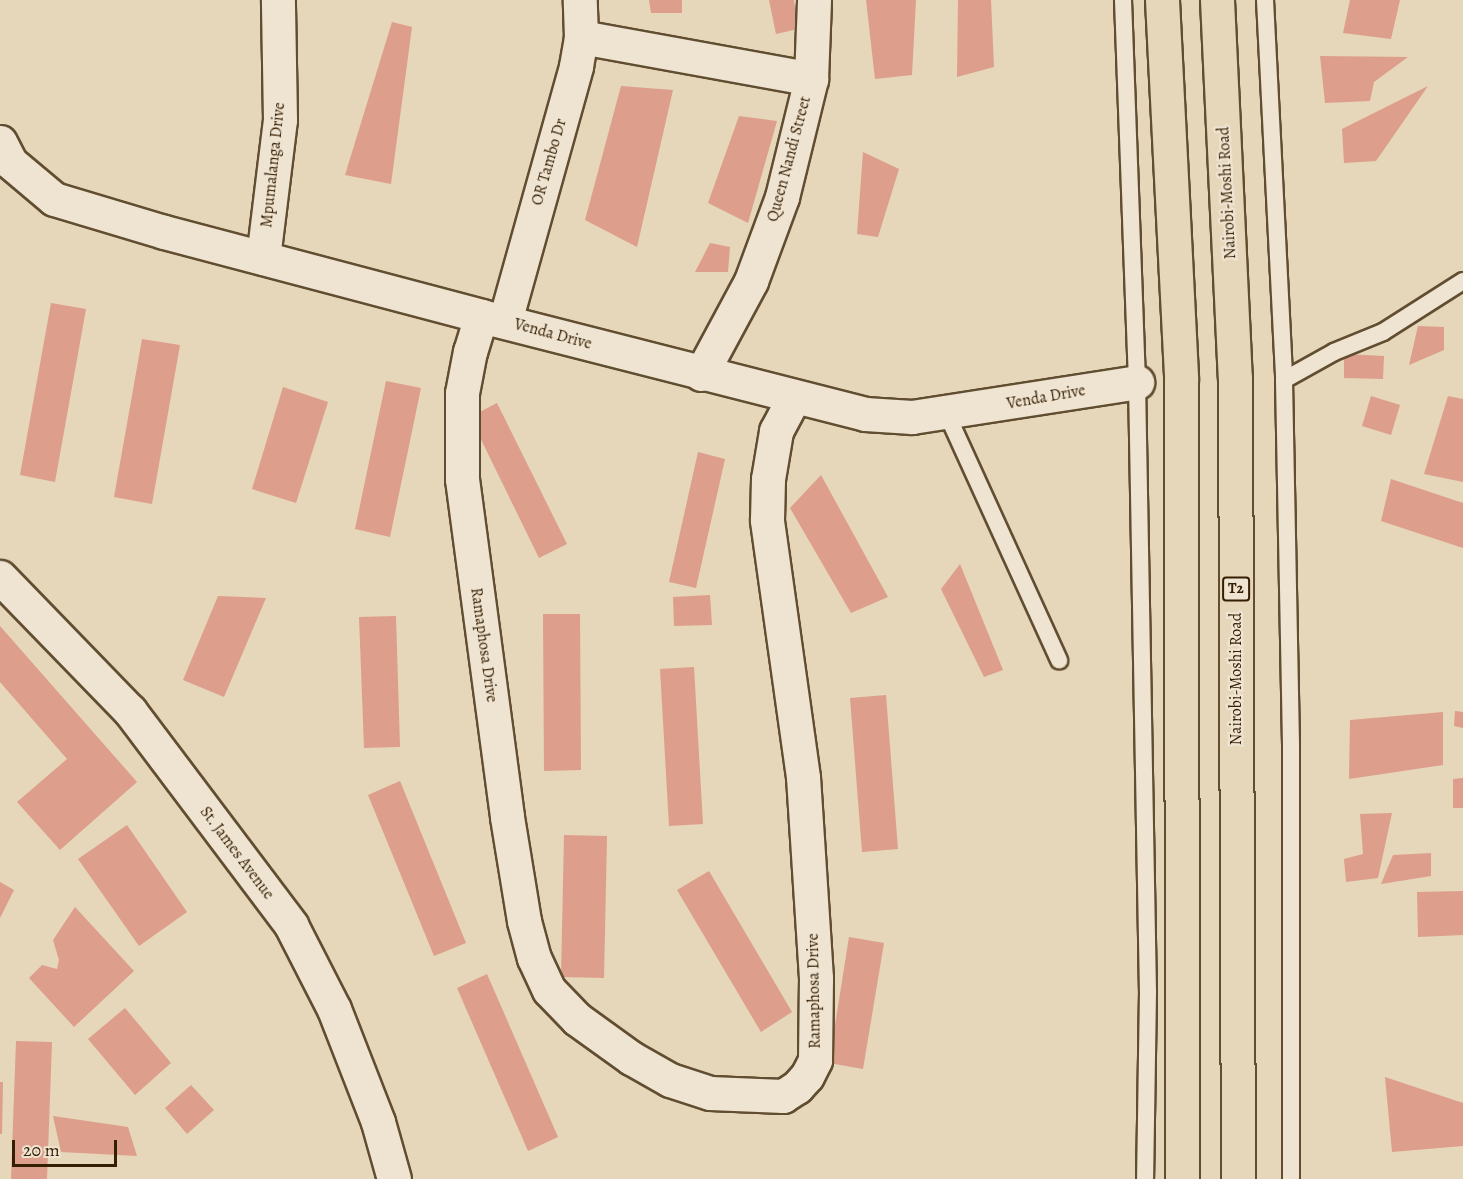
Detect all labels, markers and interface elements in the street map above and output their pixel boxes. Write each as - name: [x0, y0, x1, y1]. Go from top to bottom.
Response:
- street label: Queen Nandi Street: [763, 94, 815, 224]
- street label: Mpumalanga Drive: [257, 101, 289, 229]
- street label: OR Tambo Dr: [527, 116, 571, 208]
- street label: Nairobi-Moshi Road: [1214, 126, 1240, 260]
- street label: Venda Drive: [512, 314, 594, 354]
- street label: Venda Drive: [1005, 381, 1087, 413]
- road number: T2: [1221, 577, 1251, 601]
- street label: Ramaphosa Drive: [466, 586, 502, 704]
- street label: Nairobi-Moshi Road: [1226, 613, 1246, 745]
- street label: St. James Avenue: [196, 803, 278, 903]
- street label: Ramaphosa Drive: [803, 933, 825, 1049]
- scale bar: [15, 1128, 120, 1166]
- text: 20 m: [23, 1138, 60, 1162]

